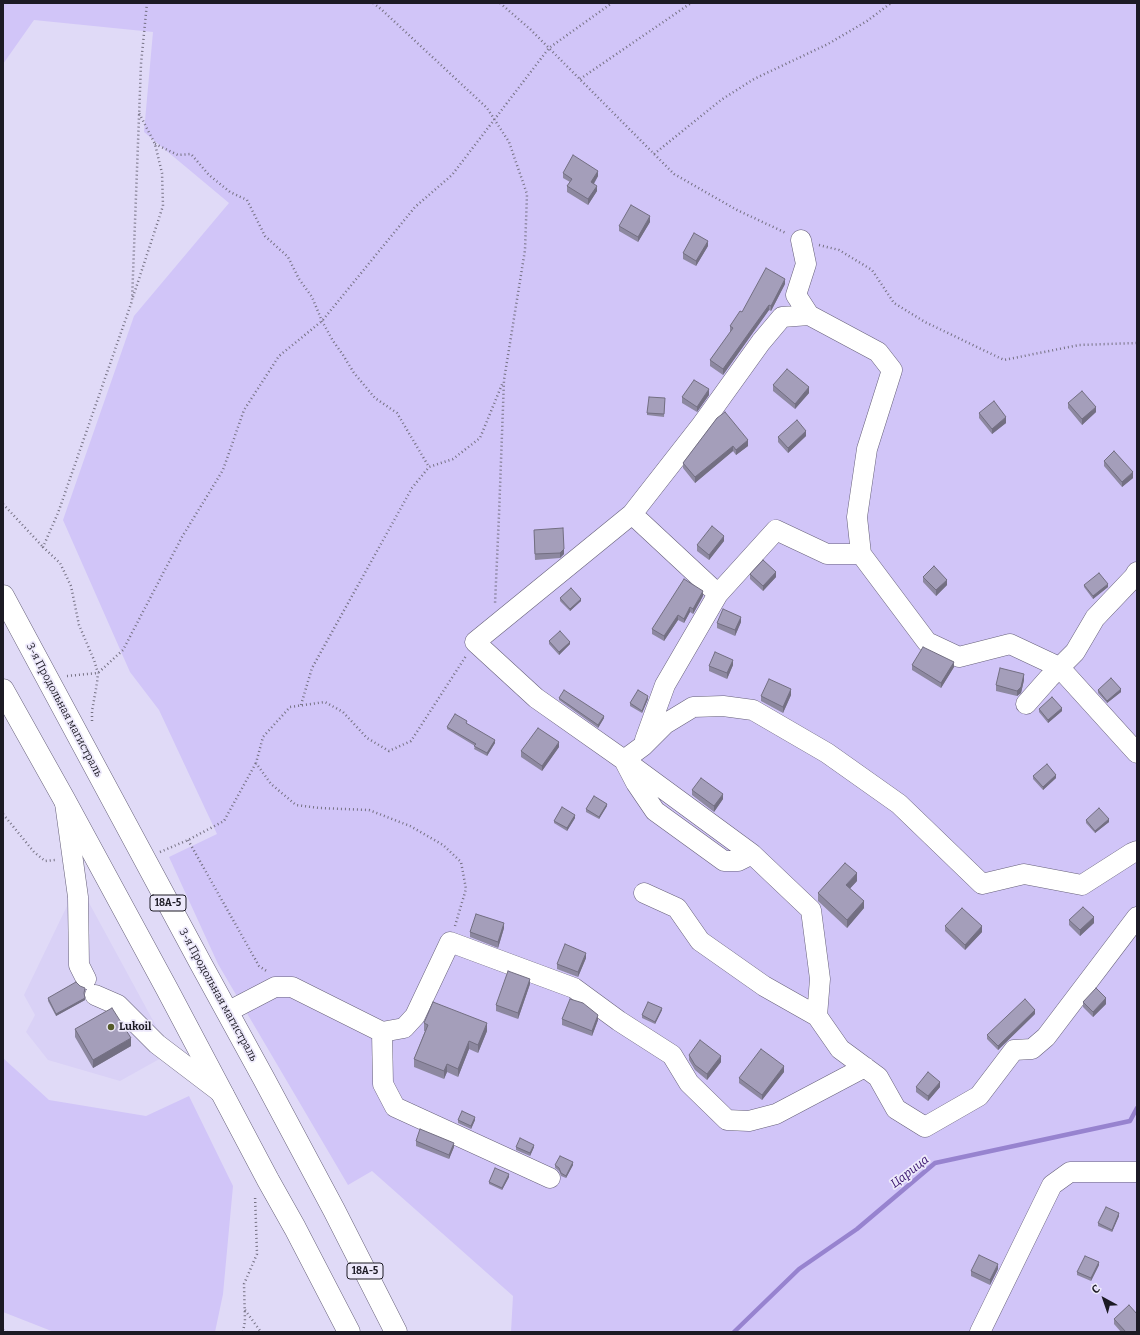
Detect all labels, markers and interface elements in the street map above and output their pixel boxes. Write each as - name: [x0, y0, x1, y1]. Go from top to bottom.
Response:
- street label: 3-я Продольная магистраль: [23, 641, 105, 779]
- road number: 18А-5: [150, 895, 186, 911]
- street label: 3-я Продольная магистраль: [176, 926, 260, 1064]
- place label: Lukoil: [119, 1020, 151, 1034]
- marker: Lukoil: [106, 1022, 116, 1032]
- water label: Царица: [888, 1153, 932, 1191]
- road number: 18А-5: [347, 1263, 383, 1279]
- north arrow: [1084, 1279, 1124, 1319]
- text: С: [1089, 1282, 1103, 1297]

